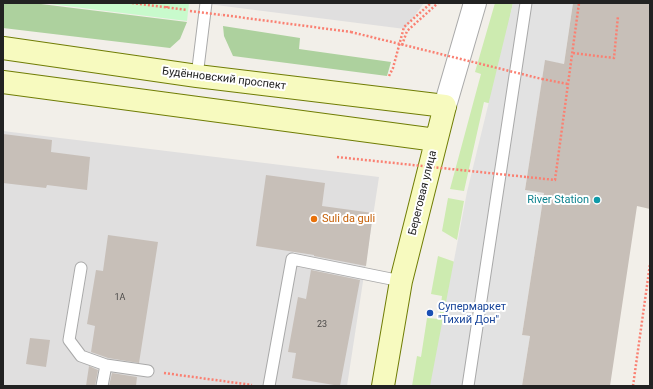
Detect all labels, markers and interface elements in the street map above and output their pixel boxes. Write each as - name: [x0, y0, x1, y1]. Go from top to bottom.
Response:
- street label: Будённовский проспект: [161, 65, 287, 93]
- street label: Береговая улица: [406, 149, 440, 237]
- place label: River Station: [527, 193, 589, 207]
- marker: River Station: [592, 195, 602, 205]
- place label: Suli da guli: [322, 212, 375, 226]
- marker: Suli da guli: [309, 214, 319, 224]
- house number: 1А: [115, 293, 125, 303]
- place label: Супермаркет "Тихий Дон": [438, 300, 506, 326]
- marker: Супермаркет "Тихий Дон": [425, 308, 435, 318]
- house number: 23: [317, 320, 327, 330]

